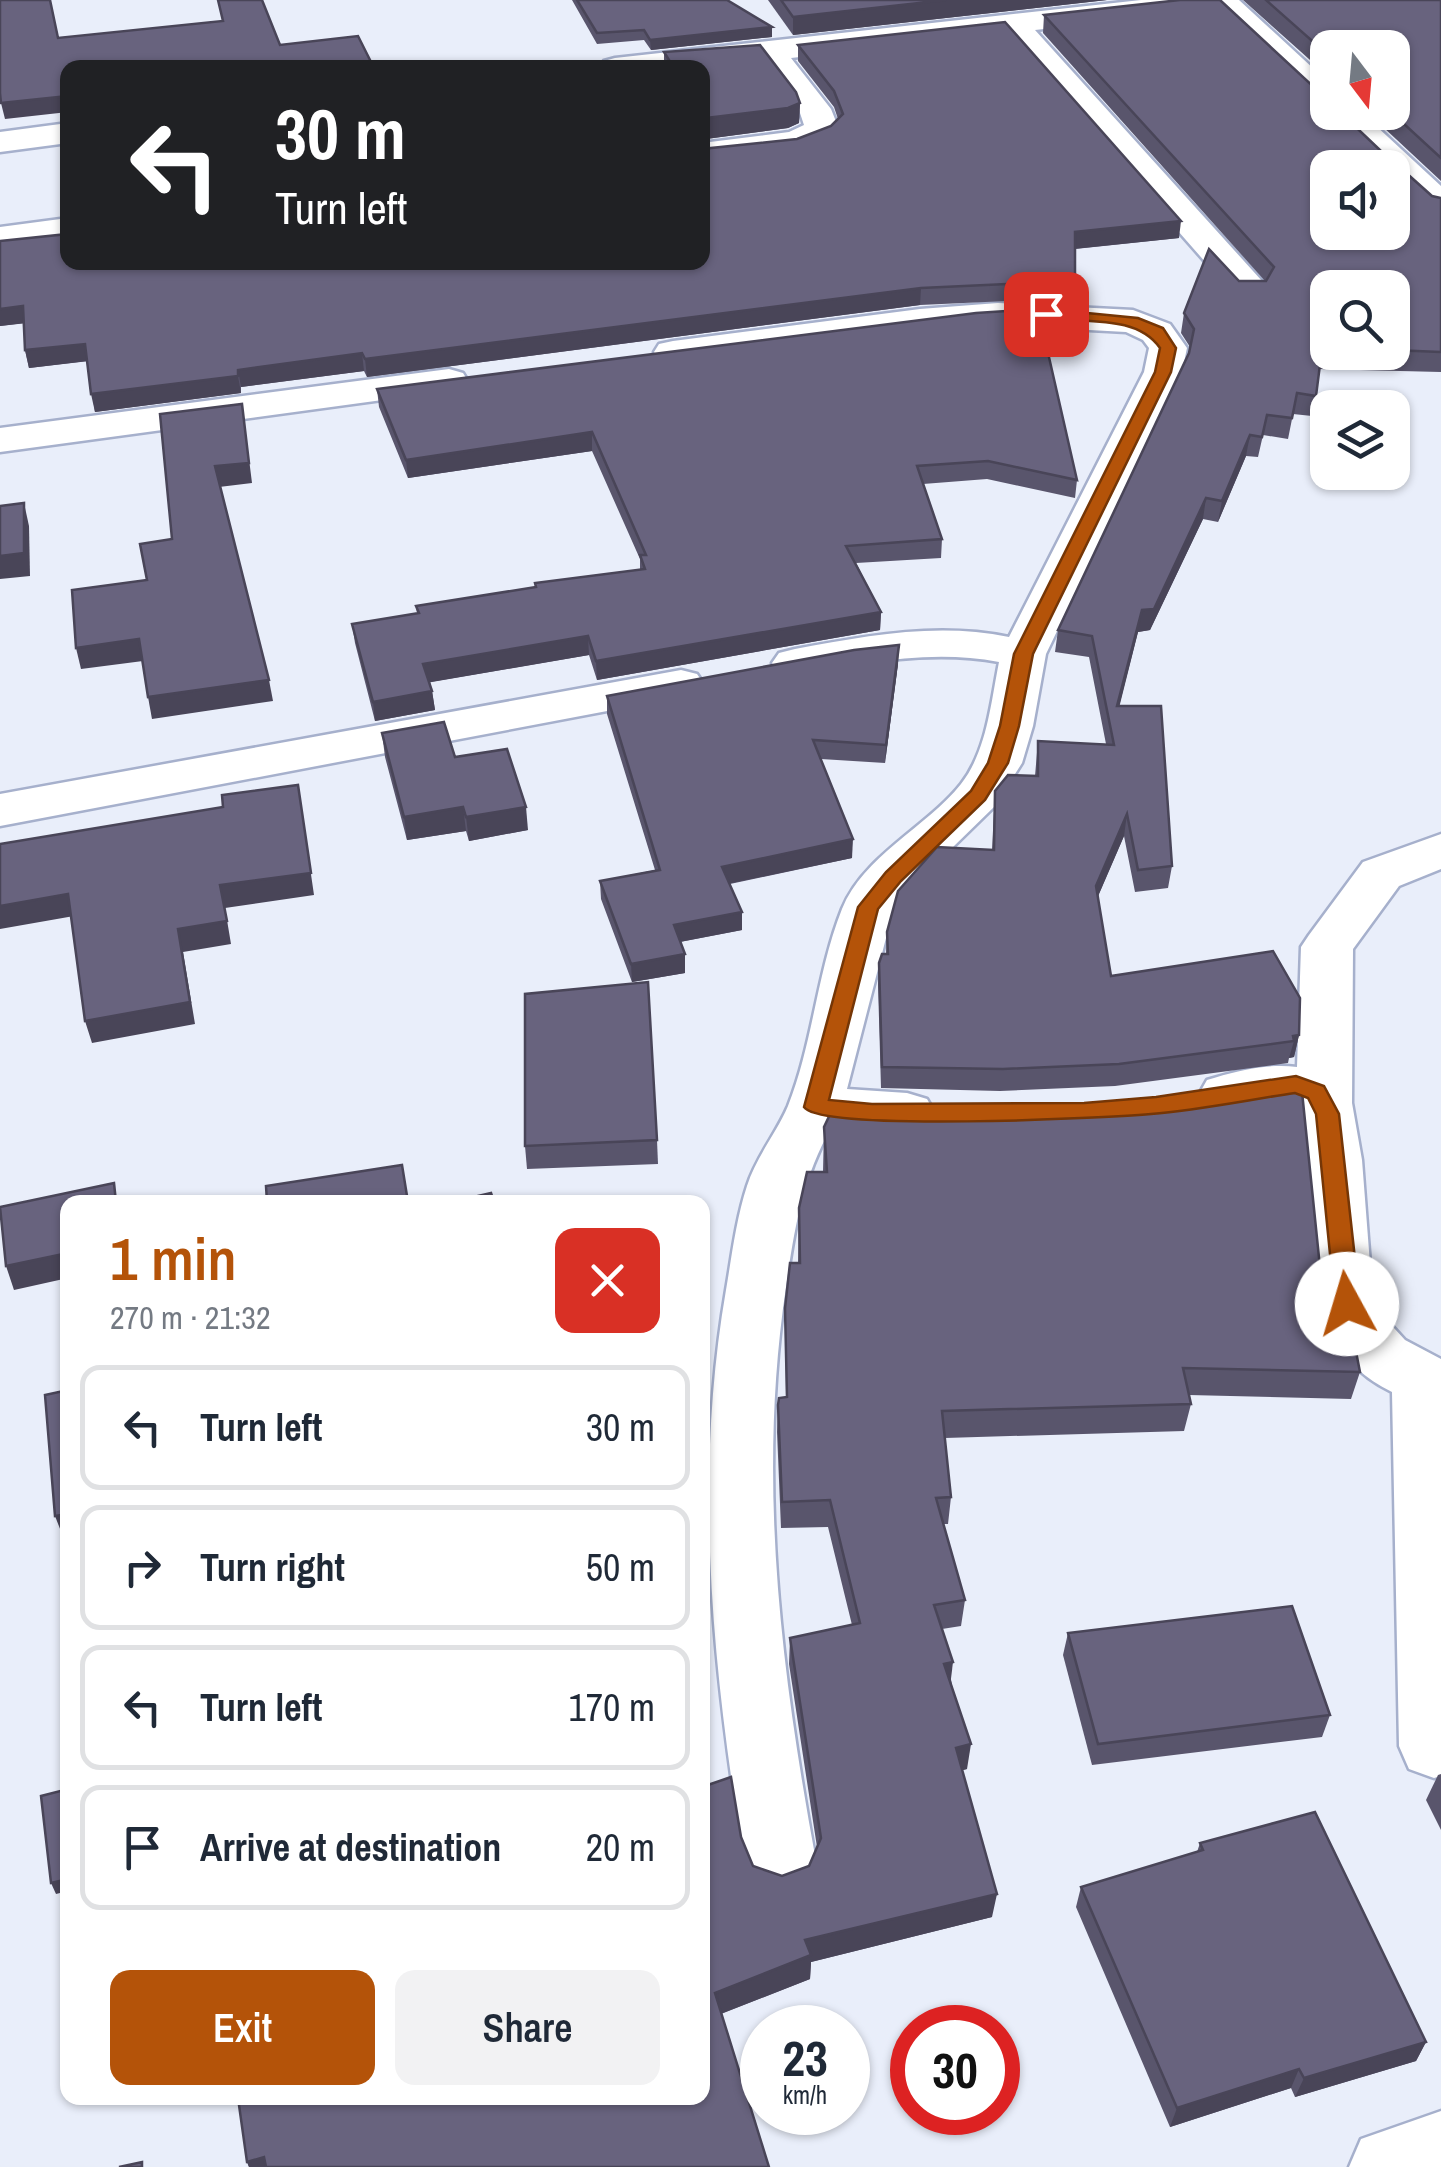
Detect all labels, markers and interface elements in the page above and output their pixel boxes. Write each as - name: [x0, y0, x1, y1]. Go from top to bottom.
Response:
- north arrow: [1310, 30, 1410, 130]
- map controls: [1310, 30, 1410, 490]
- text: 30 m: [275, 87, 406, 181]
- icon: left: [110, 100, 240, 230]
- button: sound: [1310, 150, 1410, 250]
- text: Turn left: [275, 177, 407, 238]
- button: search: [1310, 270, 1410, 370]
- pin: [1004, 272, 1089, 357]
- icon: arrive: [1019, 287, 1074, 342]
- button: layers: [1310, 390, 1410, 490]
- text: 1 min: [110, 1218, 237, 1299]
- button: close: [555, 1228, 660, 1333]
- position arrow: [1295, 1252, 1399, 1356]
- text: 270 m · 21:32: [110, 1296, 270, 1339]
- icon: left: [115, 1400, 170, 1455]
- text: Turn left: [200, 1402, 322, 1453]
- text: 30 m: [586, 1402, 655, 1453]
- icon: right: [115, 1540, 170, 1595]
- text: Turn right: [200, 1542, 345, 1593]
- text: 50 m: [586, 1542, 655, 1593]
- icon: left: [115, 1680, 170, 1735]
- text: Turn left: [200, 1682, 322, 1733]
- text: 170 m: [568, 1682, 655, 1733]
- icon: arrive: [115, 1820, 170, 1875]
- text: Arrive at destination: [200, 1822, 501, 1873]
- text: 20 m: [586, 1822, 655, 1873]
- button: Exit: [110, 1970, 375, 2085]
- button: Share: [395, 1970, 660, 2085]
- speed limit sign: 30: [890, 2005, 1020, 2135]
- text: 23: [782, 2024, 828, 2092]
- text: km/h: [783, 2078, 827, 2112]

